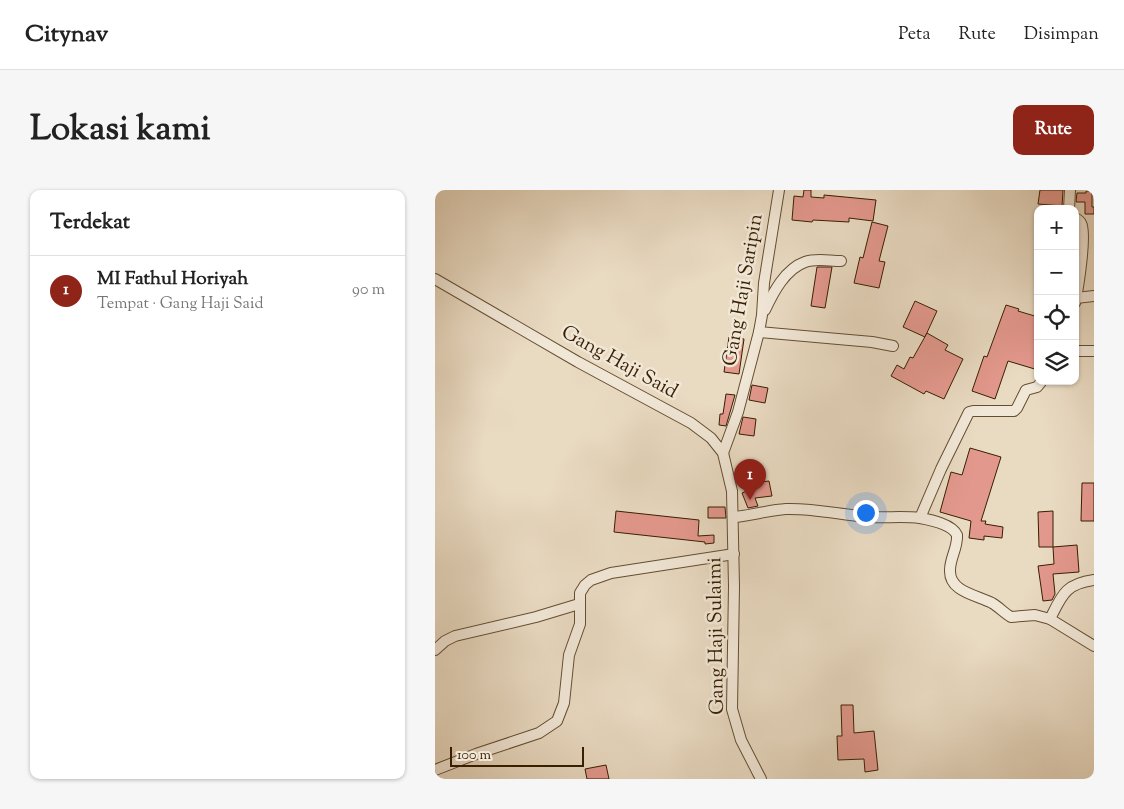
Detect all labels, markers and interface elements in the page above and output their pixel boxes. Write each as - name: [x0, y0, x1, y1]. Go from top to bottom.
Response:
- text: Citynav: [25, 18, 108, 52]
- text: Peta: [898, 22, 930, 48]
- text: Rute: [958, 22, 996, 48]
- text: Disimpan: [1024, 22, 1099, 48]
- text: Lokasi kami: [30, 105, 211, 156]
- button: Rute: [1013, 105, 1094, 155]
- map controls: [1034, 205, 1079, 385]
- button: +: [1034, 205, 1079, 250]
- text: Terdekat: [50, 208, 130, 238]
- street label: Gang Haji Saripin: [716, 211, 772, 368]
- button: −: [1034, 250, 1079, 295]
- text: MI Fathul Horiyah: [97, 266, 249, 293]
- text: 1: [63, 279, 69, 302]
- text: 90 m: [352, 279, 385, 302]
- text: Tempat · Gang Haji Said: [97, 293, 263, 316]
- button: locate: [1034, 295, 1079, 340]
- street label: Gang Haji Said: [555, 319, 683, 407]
- button: layers: [1034, 340, 1079, 385]
- pin: 1: [734, 459, 766, 500]
- your location: [853, 500, 879, 526]
- street label: Gang Haji Sulaimi: [701, 557, 733, 715]
- scale bar: [450, 744, 584, 767]
- text: 100 m: [457, 746, 491, 766]

